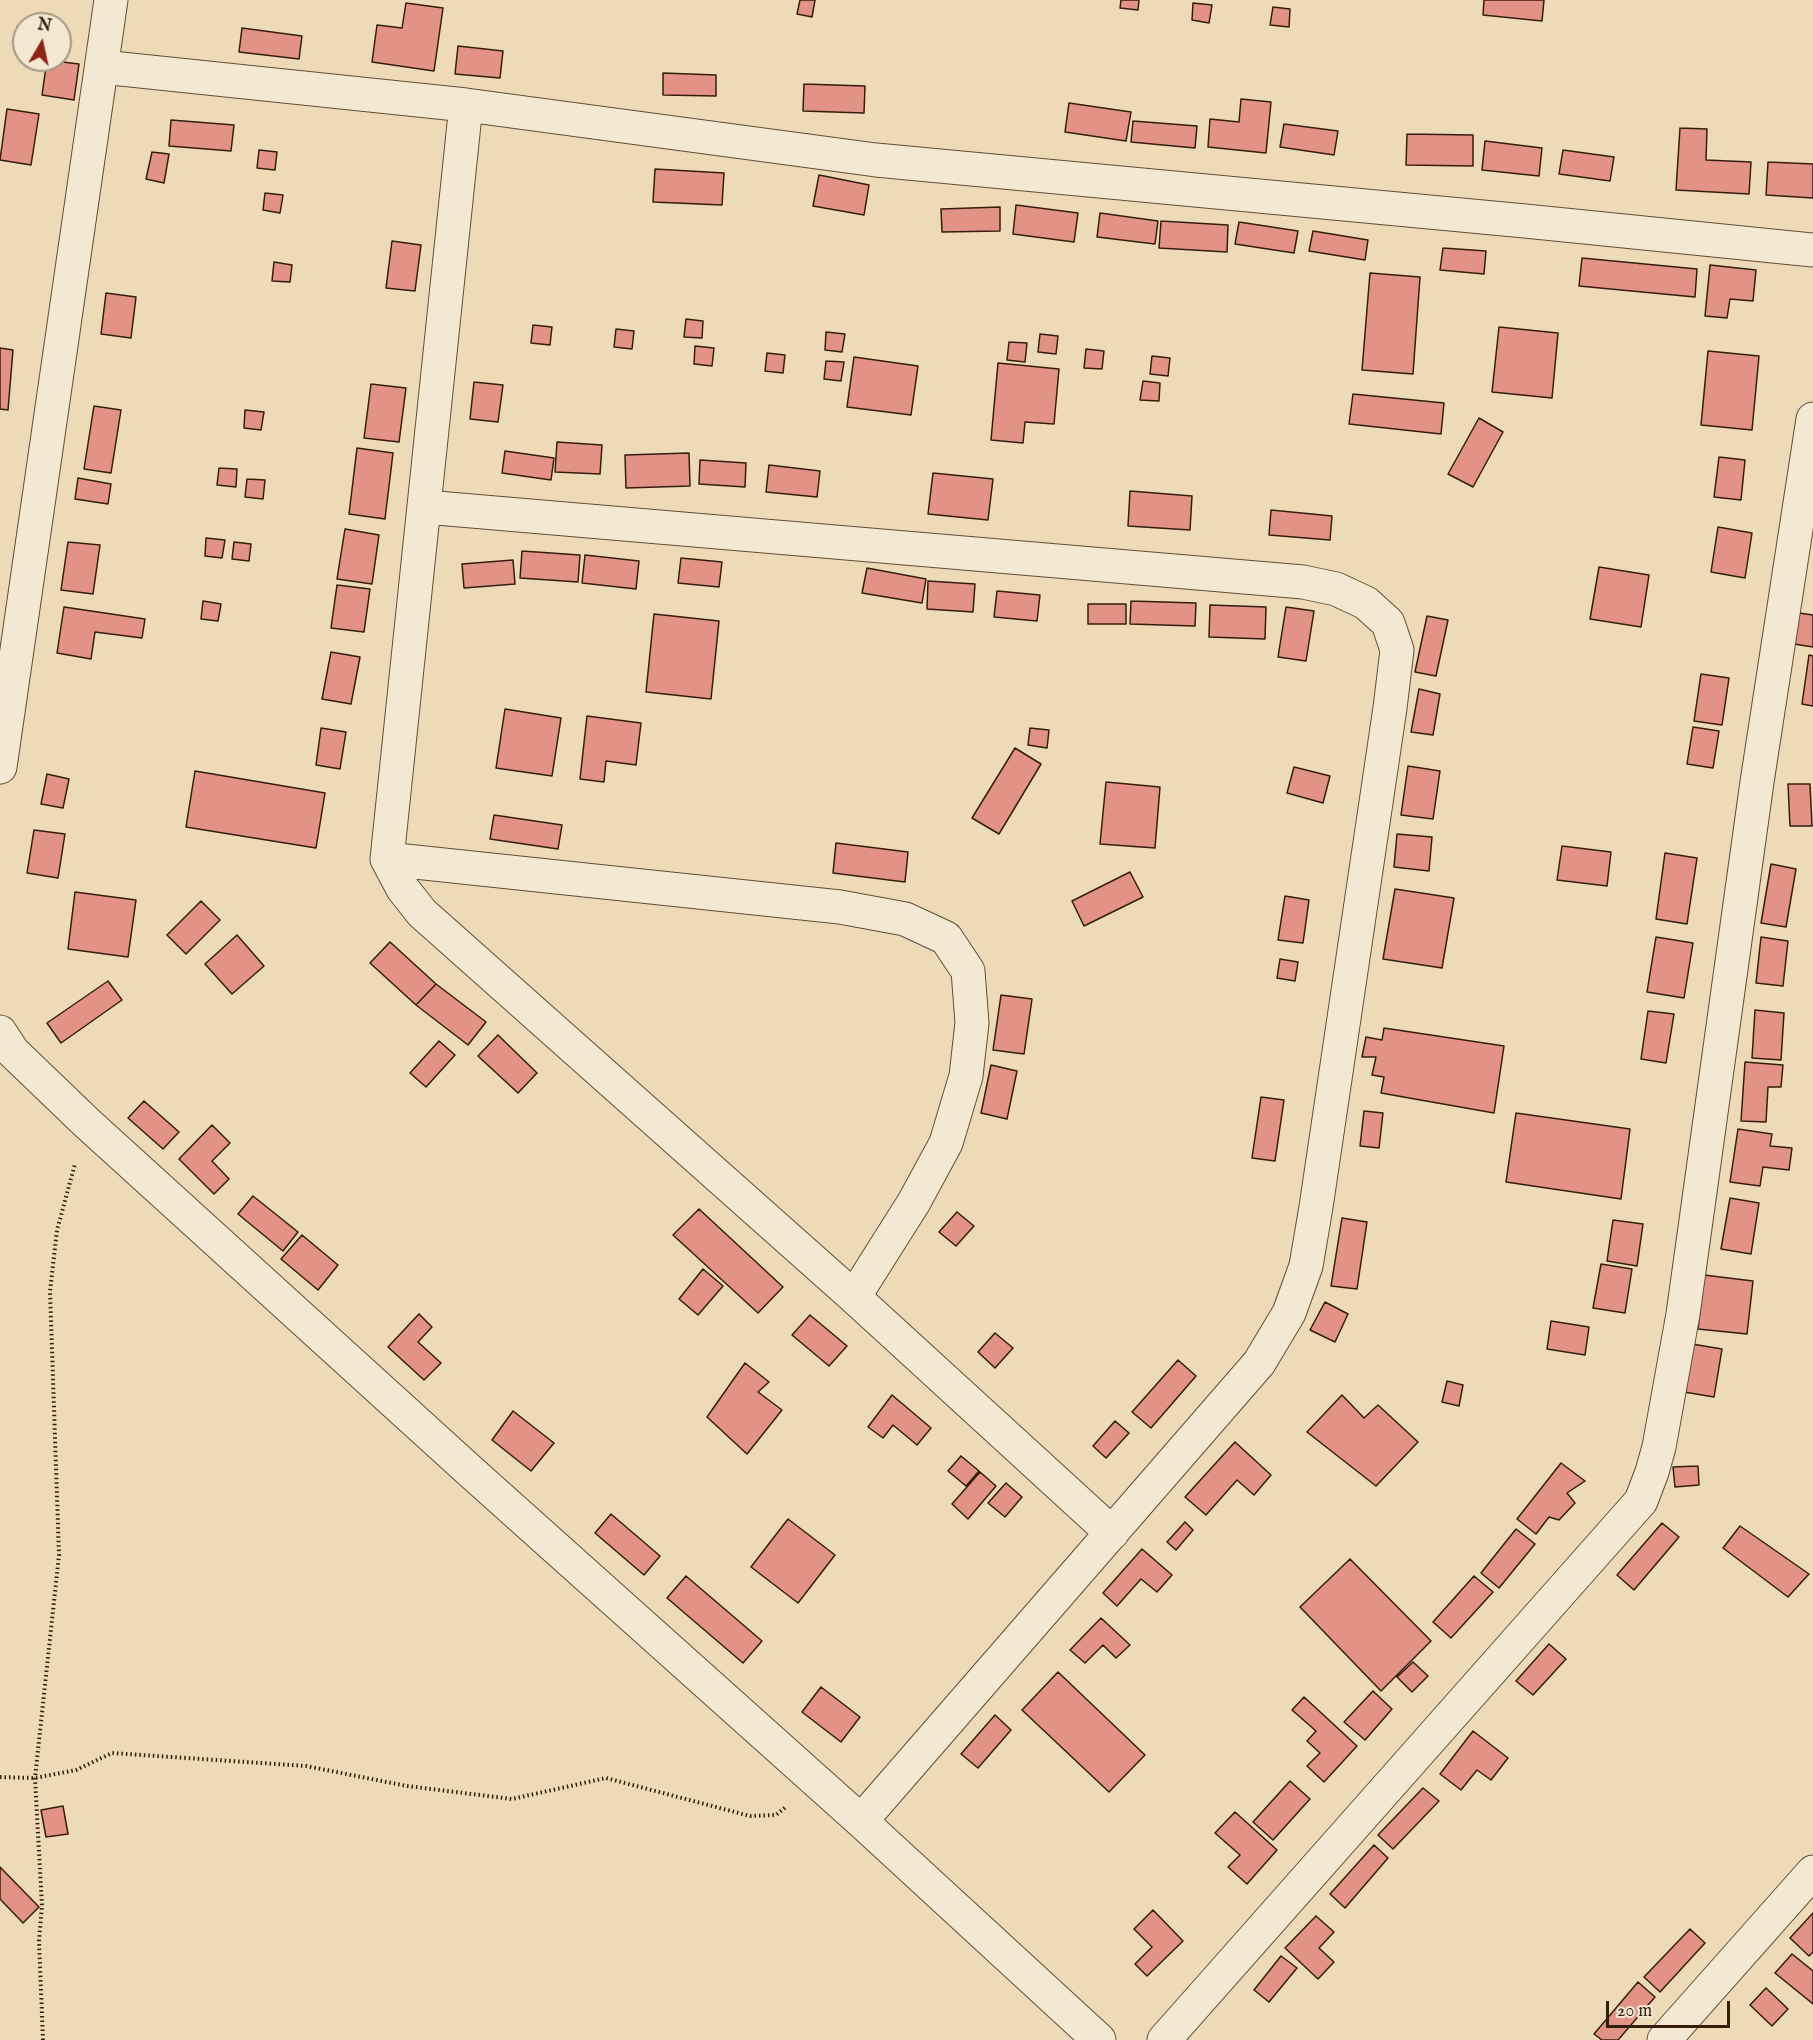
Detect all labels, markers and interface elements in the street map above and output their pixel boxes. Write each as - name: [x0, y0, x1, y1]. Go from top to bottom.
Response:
- north arrow: [12, 12, 72, 72]
- text: N: [36, 15, 53, 37]
- scale bar: [1609, 1989, 1734, 2027]
- text: 20 m: [1617, 2000, 1652, 2023]

